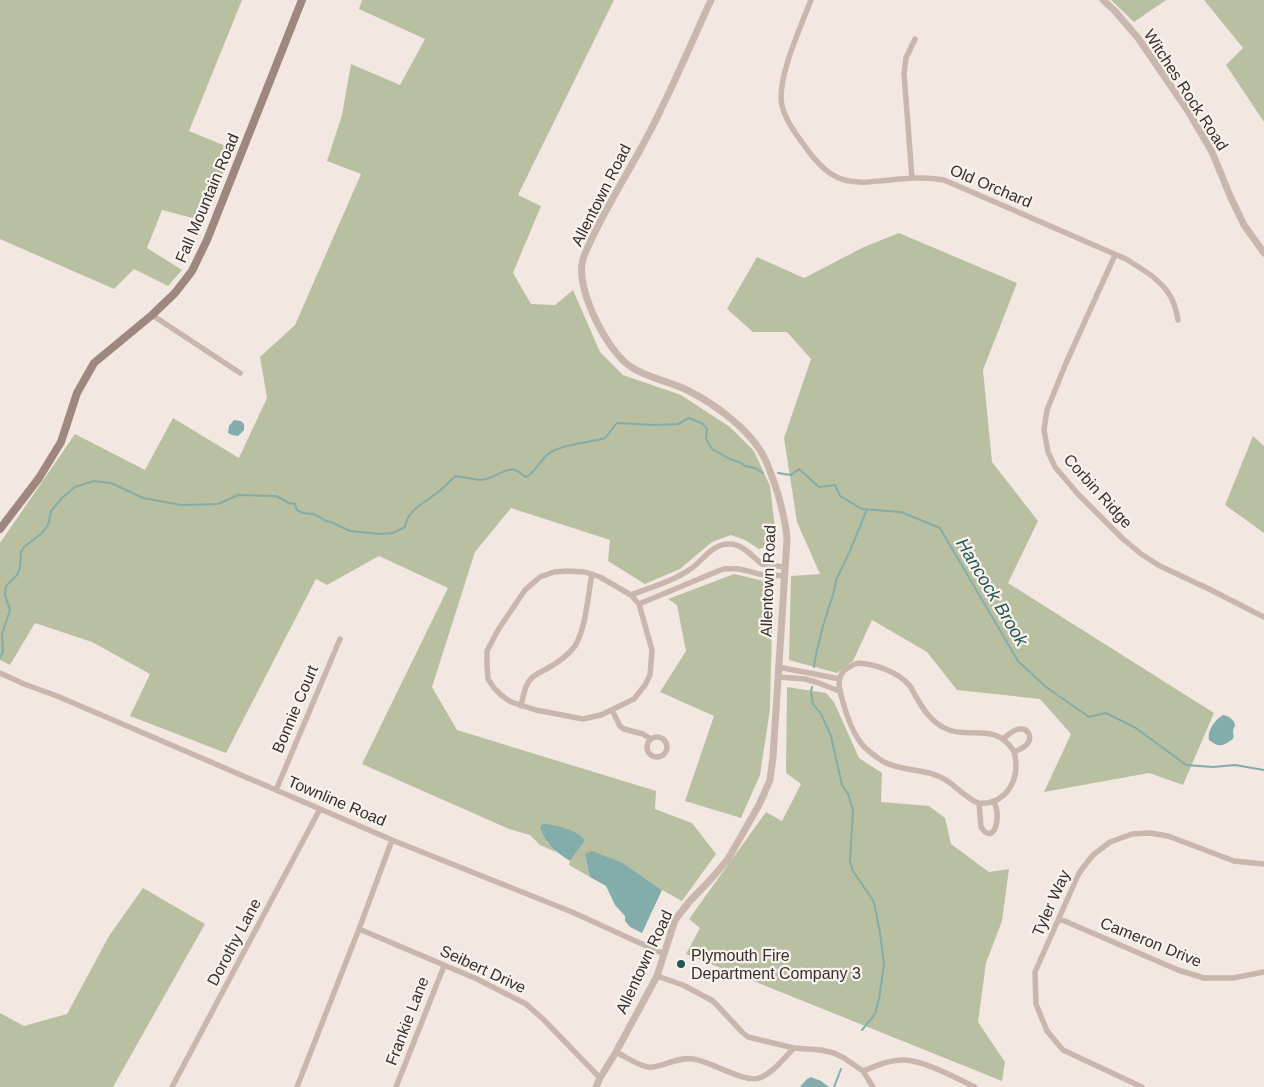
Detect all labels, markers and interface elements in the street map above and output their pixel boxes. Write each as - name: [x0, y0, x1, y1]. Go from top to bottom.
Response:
- street label: Witches Rock Road: [1141, 26, 1231, 154]
- street label: Fall Mountain Road: [172, 131, 242, 265]
- street label: Allentown Road: [568, 141, 634, 249]
- street label: Old Orchard: [948, 161, 1034, 211]
- street label: Corbin Ridge: [1060, 451, 1136, 531]
- street label: Allentown Road: [758, 525, 778, 637]
- water label: Hancock Brook: [952, 535, 1033, 650]
- street label: Bonnie Court: [269, 662, 321, 755]
- street label: Townline Road: [285, 773, 389, 829]
- street label: Tyler Way: [1029, 867, 1073, 939]
- street label: Dorothy Lane: [204, 896, 264, 988]
- street label: Allentown Road: [613, 908, 675, 1016]
- street label: Cameron Drive: [1098, 914, 1204, 970]
- street label: Seibert Drive: [437, 942, 529, 996]
- place label: Plymouth Fire Department Company 3: [691, 947, 861, 982]
- marker: Plymouth Fire Department Company 3: [675, 958, 687, 970]
- street label: Frankie Lane: [382, 974, 432, 1068]

